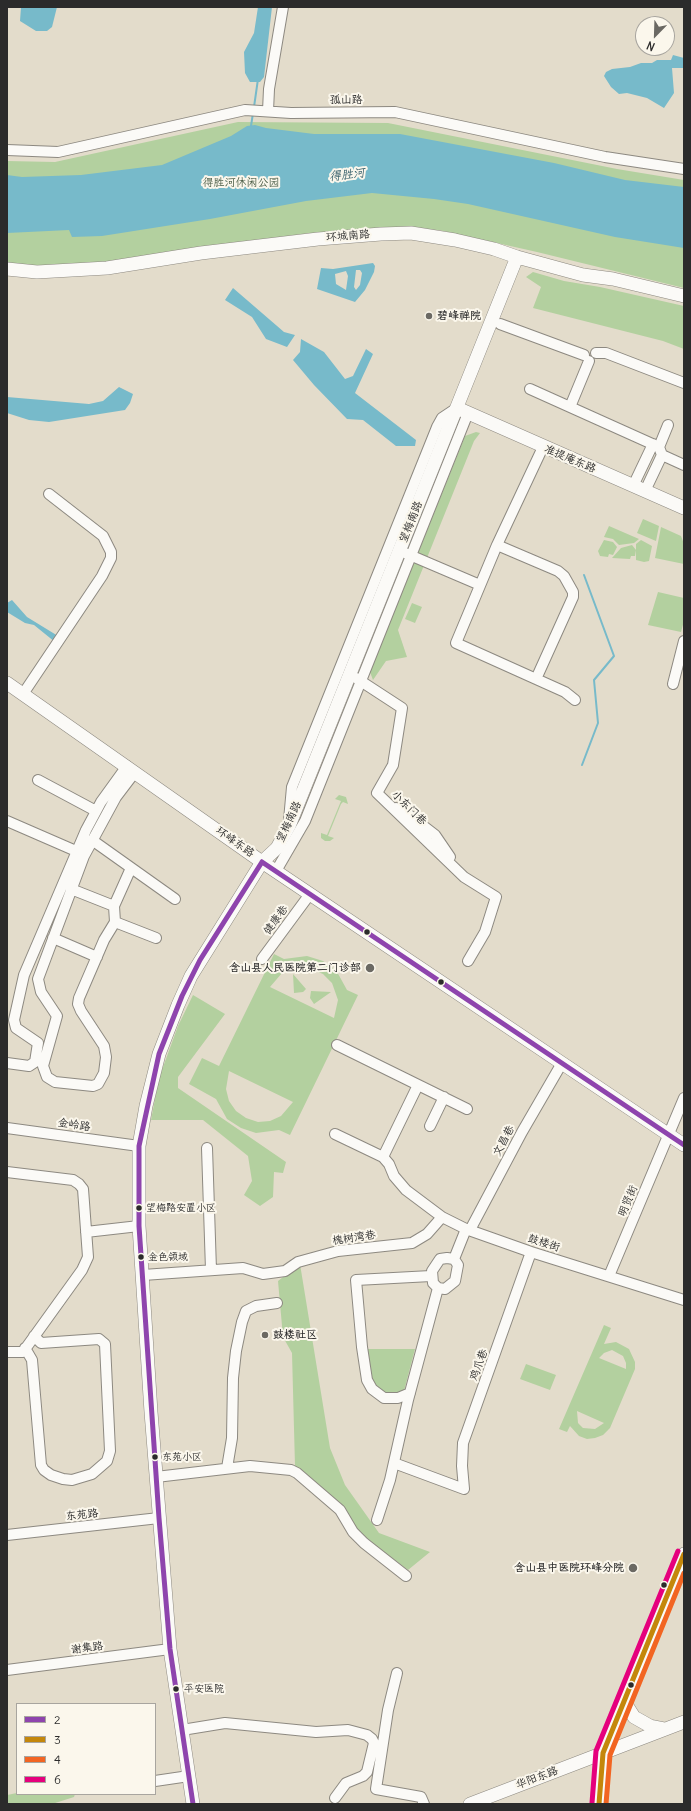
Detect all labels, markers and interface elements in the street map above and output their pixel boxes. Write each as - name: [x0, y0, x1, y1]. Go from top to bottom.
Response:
- north arrow: [635, 16, 675, 56]
- text: N: [644, 38, 657, 54]
- street label: 孤山路: [330, 93, 362, 107]
- water label: 得胜河: [328, 166, 366, 184]
- park label: 得胜河休闲公园: [203, 176, 279, 190]
- street label: 环城南路: [326, 228, 370, 244]
- place label: 碧峰禅院: [437, 309, 481, 323]
- marker: 碧峰禅院: [424, 311, 434, 321]
- street label: 准提庵东路: [542, 442, 598, 476]
- street label: 望梅南路: [397, 499, 425, 545]
- street label: 小东门巷: [389, 788, 429, 828]
- street label: 望梅南路: [274, 799, 304, 845]
- street label: 环峰东路: [213, 824, 257, 860]
- street label: 健康巷: [261, 903, 291, 937]
- unlabelled marker: [362, 927, 372, 937]
- place label: 含山县人民医院第二门诊部: [229, 961, 361, 975]
- marker: 含山县人民医院第二门诊部: [364, 962, 376, 974]
- unlabelled marker: [436, 977, 446, 987]
- street label: 金岭路: [57, 1116, 91, 1134]
- street label: 文昌巷: [490, 1123, 518, 1159]
- street label: 明贤街: [615, 1183, 641, 1219]
- place label: 望梅路安置小区: [146, 1202, 216, 1214]
- marker: 望梅路安置小区: [134, 1203, 144, 1213]
- street label: 槐树湾巷: [331, 1228, 377, 1248]
- street label: 鼓楼街: [526, 1232, 562, 1254]
- place label: 金色领域: [148, 1251, 188, 1263]
- marker: 金色领域: [136, 1252, 146, 1262]
- place label: 鼓楼社区: [273, 1328, 317, 1342]
- marker: 鼓楼社区: [260, 1330, 270, 1340]
- street label: 鸡爪巷: [467, 1347, 491, 1383]
- place label: 东苑小区: [162, 1451, 202, 1463]
- marker: 东苑小区: [150, 1452, 160, 1462]
- street label: 东苑路: [65, 1507, 99, 1523]
- place label: 含山县中医院环峰分院: [514, 1561, 624, 1575]
- marker: 含山县中医院环峰分院: [627, 1562, 639, 1574]
- unlabelled marker: [659, 1580, 669, 1590]
- street label: 谢集路: [70, 1639, 104, 1657]
- unlabelled marker: [626, 1680, 636, 1690]
- place label: 平安医院: [184, 1683, 224, 1695]
- marker: 平安医院: [171, 1684, 181, 1694]
- legend: [16, 1703, 156, 1795]
- text: 2: [54, 1712, 61, 1727]
- text: 3: [54, 1732, 61, 1747]
- text: 4: [54, 1752, 61, 1767]
- street label: 华阳东路: [514, 1764, 560, 1792]
- text: 6: [54, 1772, 61, 1787]

